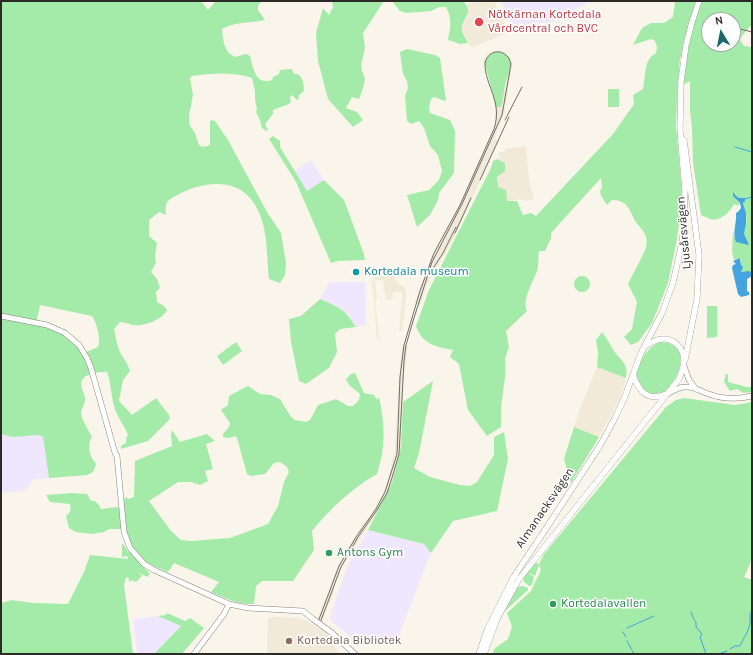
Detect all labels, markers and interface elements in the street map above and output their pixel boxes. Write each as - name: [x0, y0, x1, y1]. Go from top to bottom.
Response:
- place label: Nötkärnan Kortedala Vårdcentral och BVC: [488, 8, 601, 36]
- north arrow: [701, 12, 741, 52]
- text: N: [714, 14, 724, 28]
- marker: Nötkärnan Kortedala Vårdcentral och BVC: [473, 16, 485, 28]
- street label: Ljusårsvägen: [674, 196, 694, 270]
- place label: Kortedala museum: [364, 265, 469, 279]
- marker: Kortedala museum: [351, 267, 361, 277]
- street label: Almanacksvägen: [513, 465, 577, 551]
- place label: Antons Gym: [337, 546, 403, 560]
- marker: Antons Gym: [324, 548, 334, 558]
- place label: Kortedalavallen: [561, 597, 646, 611]
- marker: Kortedalavallen: [548, 599, 558, 609]
- place label: Kortedala Bibliotek: [297, 634, 401, 648]
- marker: Kortedala Bibliotek: [284, 636, 294, 646]

